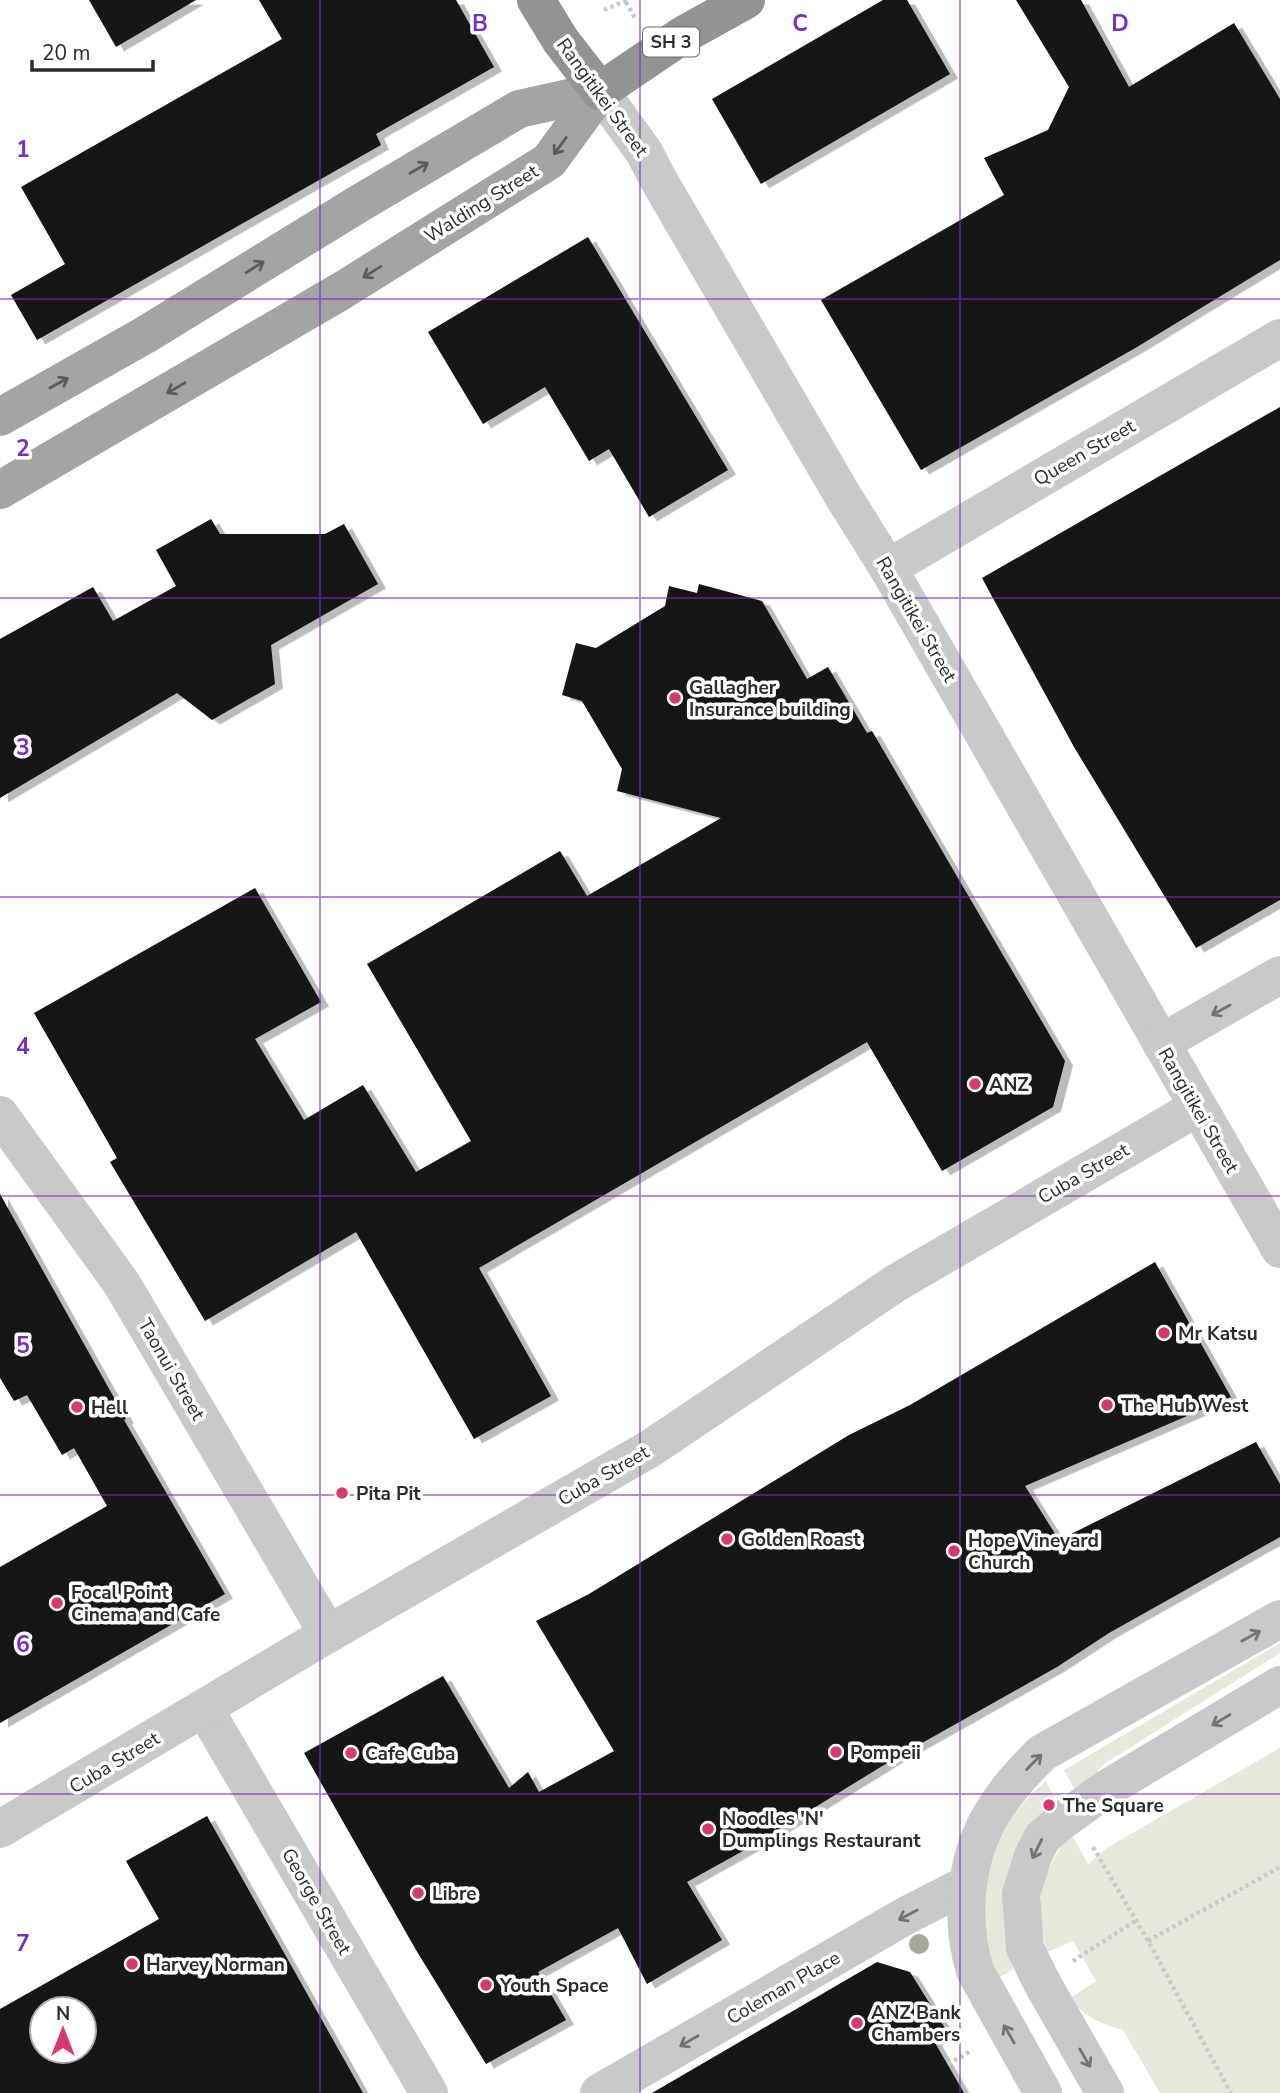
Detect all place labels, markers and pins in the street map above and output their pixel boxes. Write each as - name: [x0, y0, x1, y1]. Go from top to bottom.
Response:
- place label: Gallagher Insurance building: [689, 675, 851, 723]
- marker: Gallagher Insurance building: [667, 690, 683, 706]
- place label: ANZ: [989, 1072, 1029, 1098]
- marker: ANZ: [967, 1076, 983, 1092]
- place label: Mr Katsu: [1178, 1321, 1258, 1347]
- marker: Mr Katsu: [1156, 1325, 1172, 1341]
- place label: The Hub West: [1121, 1393, 1249, 1419]
- place label: Hell: [91, 1395, 128, 1421]
- marker: The Hub West: [1099, 1397, 1115, 1413]
- marker: Hell: [69, 1399, 85, 1415]
- place label: Pita Pit: [356, 1481, 421, 1507]
- marker: Pita Pit: [334, 1485, 350, 1501]
- place label: Golden Roast: [741, 1527, 861, 1553]
- place label: Hope Vineyard Church: [968, 1528, 1099, 1576]
- marker: Golden Roast: [719, 1531, 735, 1547]
- marker: Hope Vineyard Church: [946, 1543, 962, 1559]
- place label: Focal Point Cinema and Cafe: [71, 1580, 220, 1628]
- marker: Focal Point Cinema and Cafe: [49, 1595, 65, 1611]
- place label: Pompeii: [850, 1740, 921, 1766]
- place label: Cafe Cuba: [365, 1741, 456, 1767]
- marker: Pompeii: [828, 1744, 844, 1760]
- marker: Cafe Cuba: [343, 1745, 359, 1761]
- place label: The Square: [1063, 1793, 1164, 1819]
- marker: The Square: [1041, 1797, 1057, 1813]
- place label: Noodles 'N' Dumplings Restaurant: [722, 1806, 921, 1854]
- marker: Noodles 'N' Dumplings Restaurant: [700, 1821, 716, 1837]
- place label: Libre: [432, 1881, 477, 1907]
- marker: Libre: [410, 1885, 426, 1901]
- place label: Harvey Norman: [146, 1952, 285, 1978]
- marker: Harvey Norman: [124, 1956, 140, 1972]
- place label: Youth Space: [499, 1973, 609, 1999]
- marker: Youth Space: [478, 1977, 494, 1993]
- place label: ANZ Bank Chambers: [871, 2000, 962, 2048]
- marker: ANZ Bank Chambers: [849, 2015, 865, 2031]

